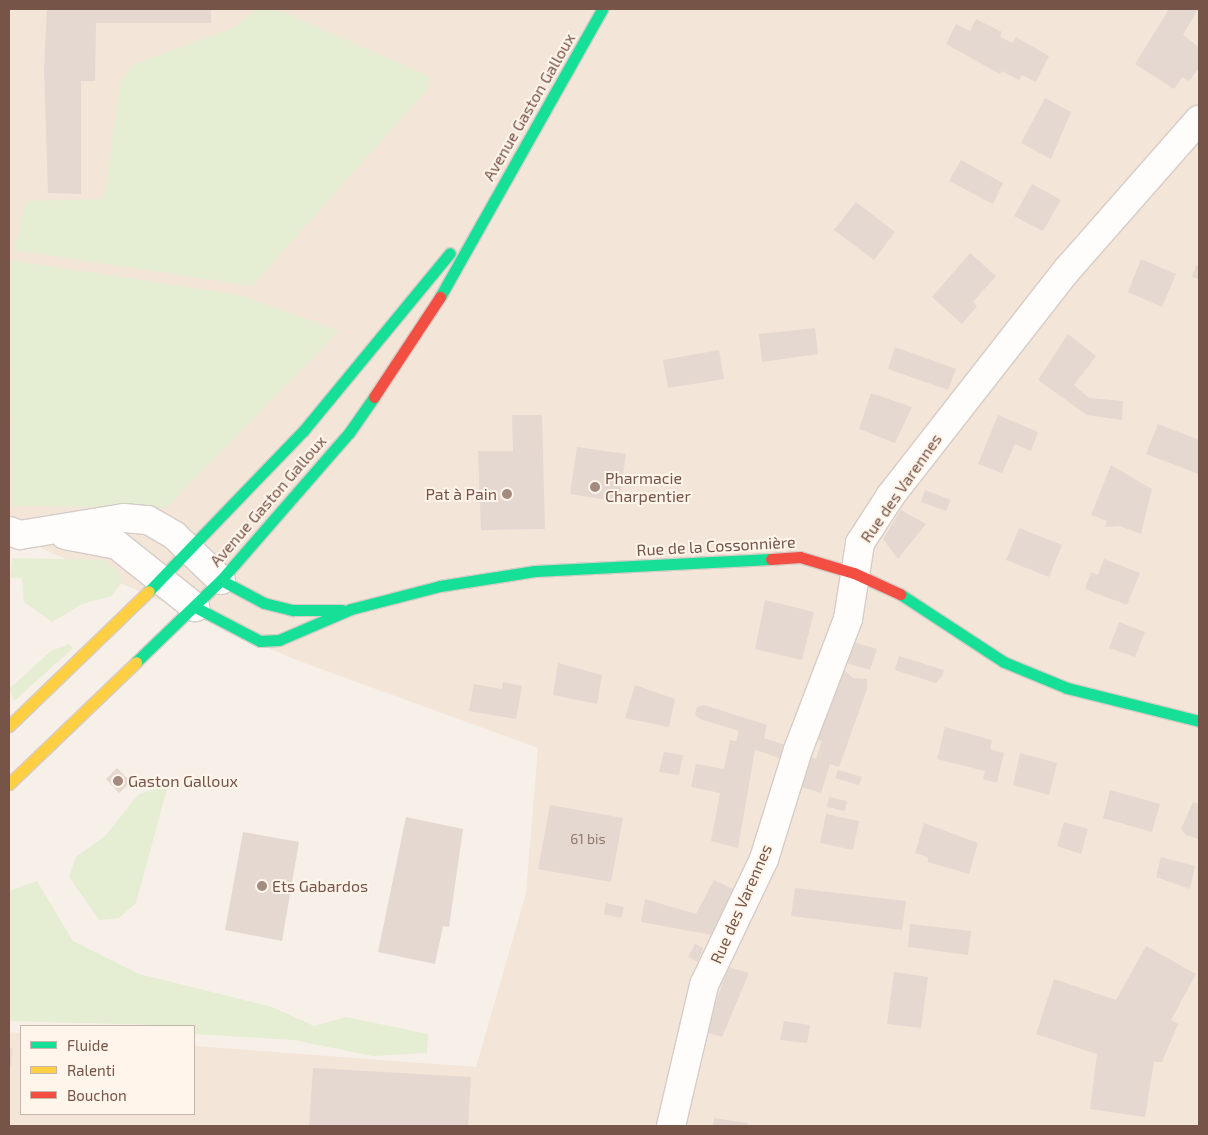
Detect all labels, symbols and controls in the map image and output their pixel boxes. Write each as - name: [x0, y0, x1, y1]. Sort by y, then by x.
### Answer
- street label: Avenue Gaston Galloux: [479, 30, 579, 184]
- street label: Rue des Varennes: [856, 430, 946, 546]
- street label: Avenue Gaston Galloux: [206, 432, 330, 570]
- place label: Pharmacie Charpentier: [605, 468, 691, 506]
- marker: Pharmacie Charpentier: [589, 481, 601, 493]
- place label: Pat à Pain: [425, 484, 497, 504]
- marker: Pat à Pain: [501, 488, 513, 500]
- street label: Rue de la Cossonnière: [636, 532, 796, 560]
- place label: Gaston Galloux: [128, 771, 238, 791]
- marker: Gaston Galloux: [112, 775, 124, 787]
- house number: 61 bis: [570, 831, 606, 847]
- street label: Rue des Varennes: [706, 841, 776, 967]
- place label: Ets Gabardos: [272, 876, 368, 896]
- marker: Ets Gabardos: [256, 880, 268, 892]
- legend: [20, 1025, 195, 1115]
- text: Fluide: [67, 1036, 108, 1054]
- text: Ralenti: [67, 1061, 115, 1079]
- text: Bouchon: [67, 1086, 127, 1104]

